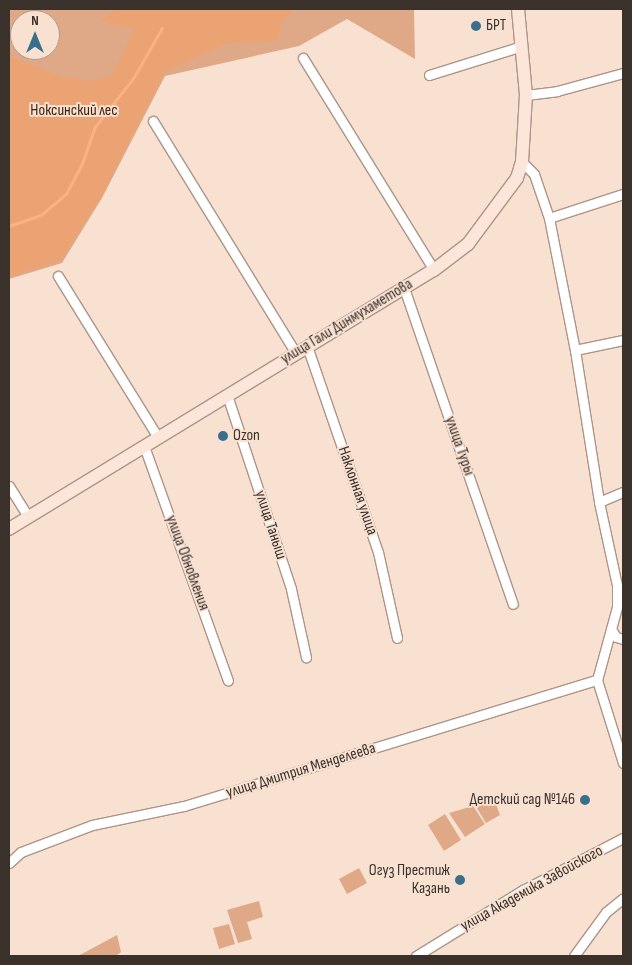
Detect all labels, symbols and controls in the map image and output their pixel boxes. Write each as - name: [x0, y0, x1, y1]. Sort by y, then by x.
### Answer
- north arrow: [10, 10, 60, 60]
- text: N: [31, 12, 39, 29]
- place label: БРТ: [486, 16, 506, 36]
- marker: БРТ: [470, 20, 482, 32]
- park label: Ноксинский лес: [30, 101, 118, 121]
- street label: улица Гали Динмухаметова: [278, 275, 416, 369]
- street label: улица Туры: [440, 414, 478, 478]
- place label: Ozon: [233, 426, 260, 446]
- marker: Ozon: [217, 430, 229, 442]
- street label: Наклонная улица: [333, 444, 381, 538]
- street label: улица Таныш: [250, 488, 290, 562]
- street label: улица Обновления: [161, 513, 213, 613]
- street label: улица Дмитрия Менделеева: [224, 739, 378, 803]
- place label: Детский сад №146: [469, 790, 575, 810]
- marker: Детский сад №146: [579, 794, 591, 806]
- street label: улица Академика Завойского: [457, 842, 607, 936]
- place label: Огуз Престиж Казань: [369, 861, 450, 899]
- marker: Огуз Престиж Казань: [454, 874, 466, 886]

